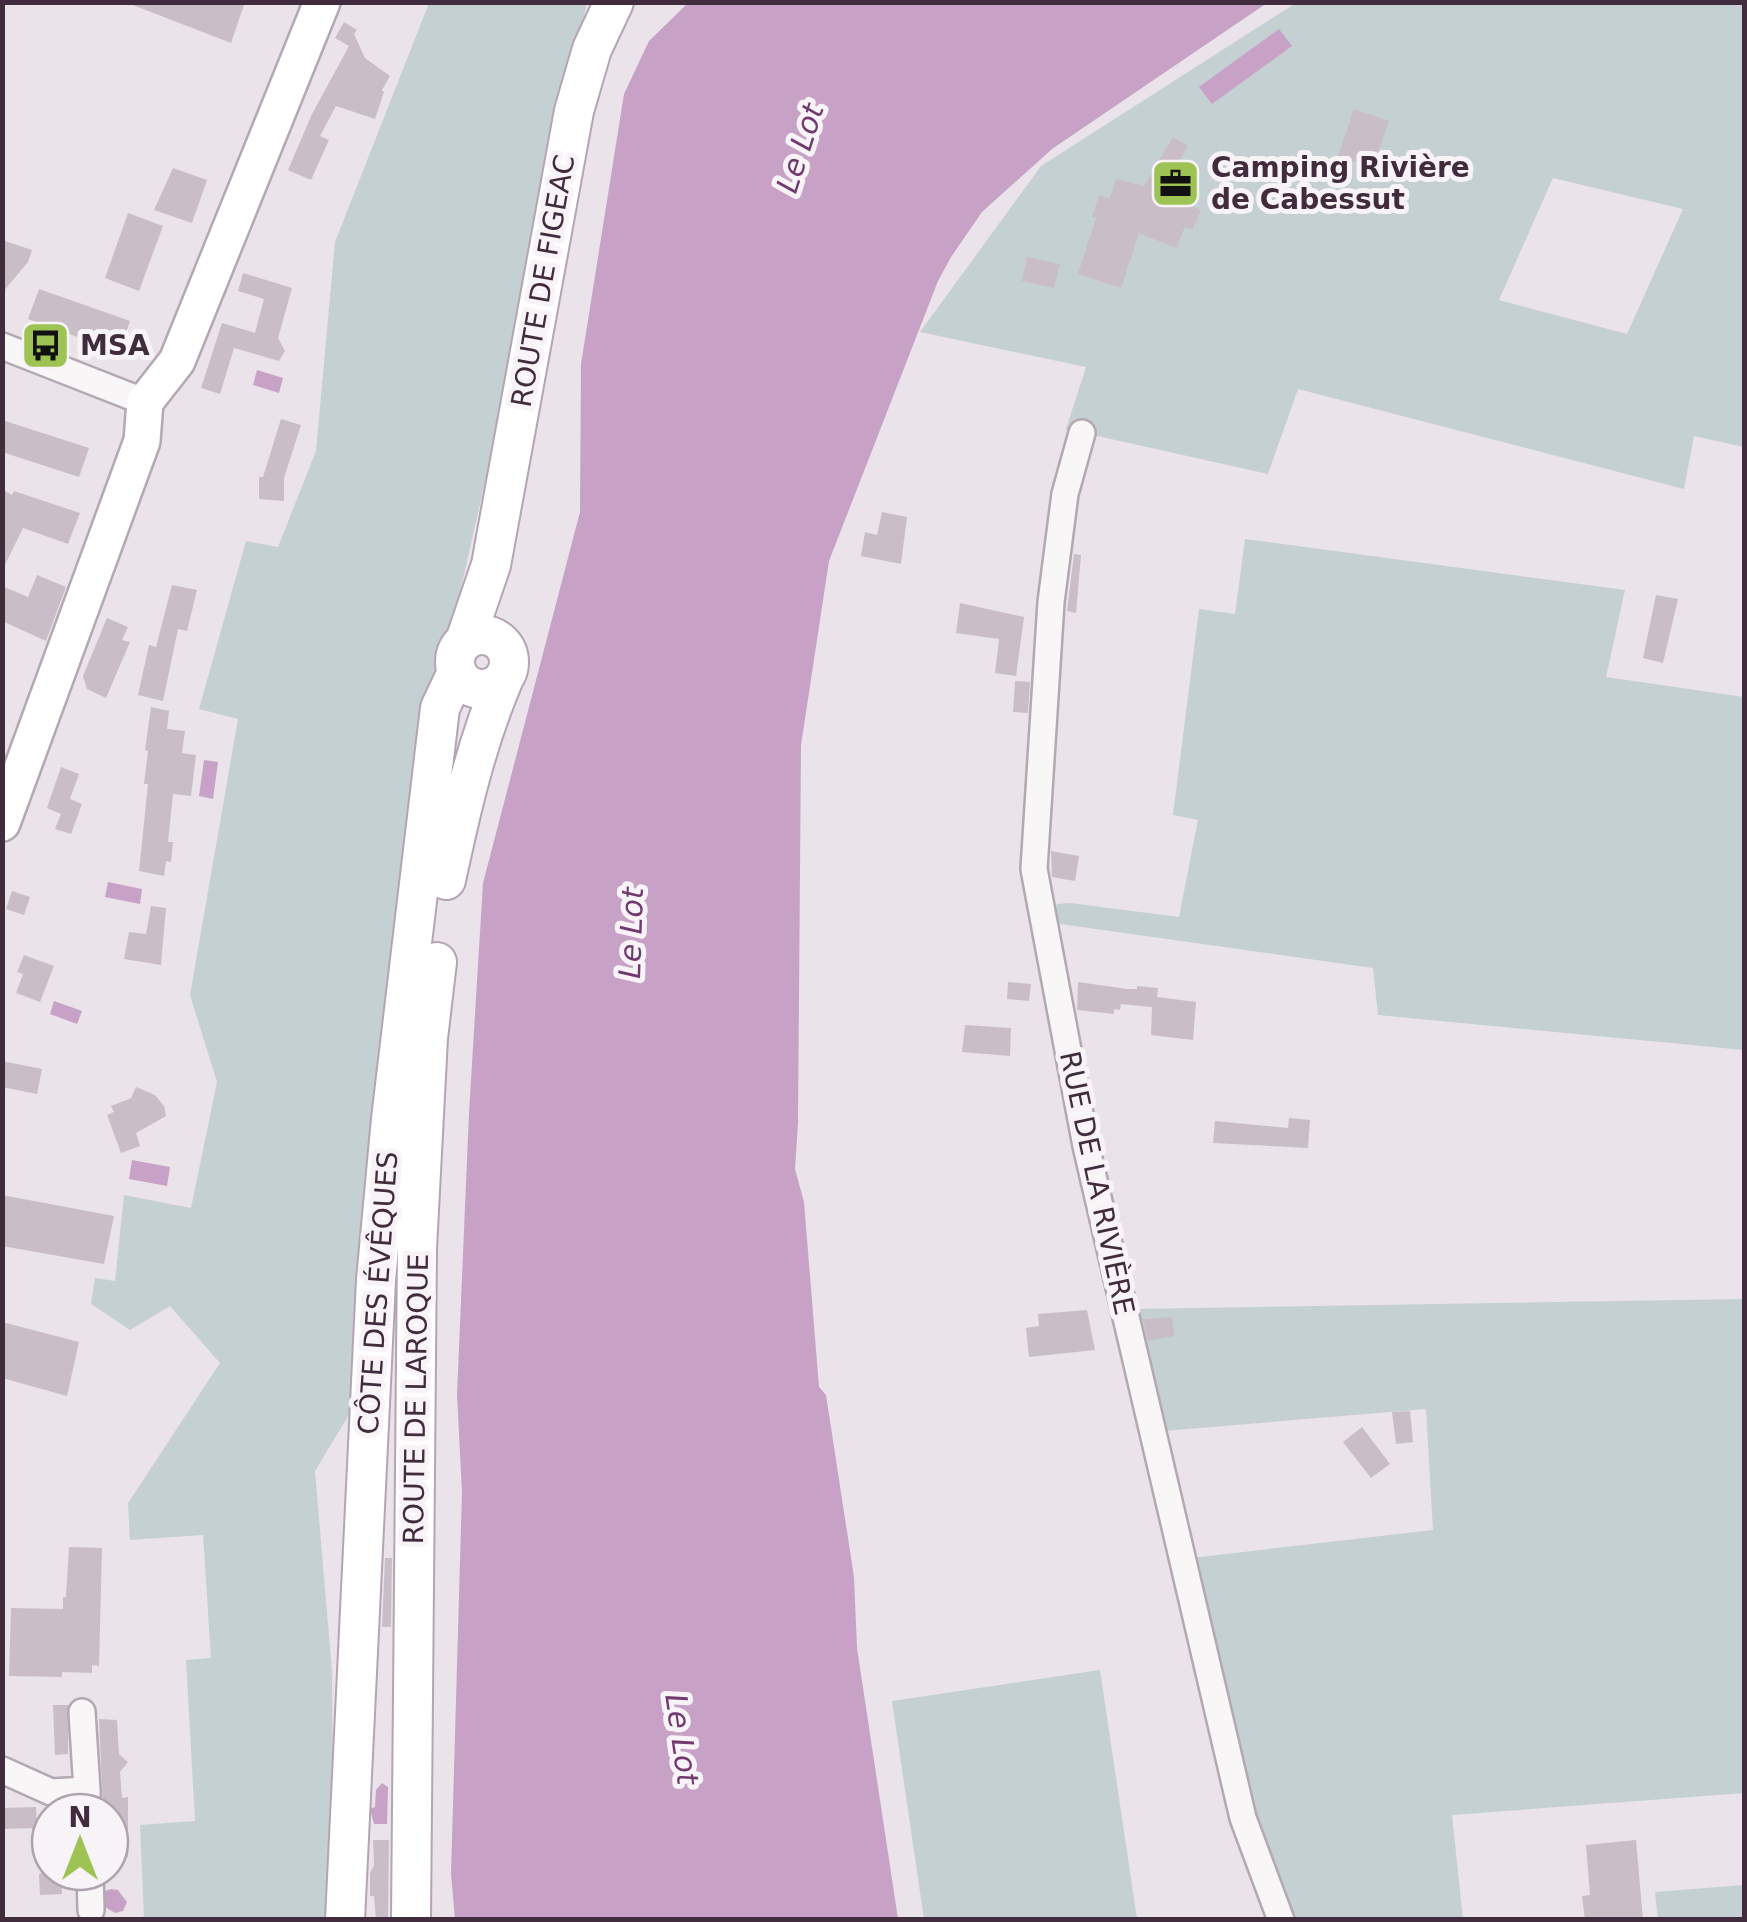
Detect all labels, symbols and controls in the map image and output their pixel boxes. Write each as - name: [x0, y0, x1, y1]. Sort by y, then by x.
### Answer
- water label: Le Lot: [769, 98, 831, 197]
- place label: Camping Rivière de Cabessut: [1211, 151, 1470, 216]
- street label: ROUTE DE FIGEAC: [505, 152, 581, 410]
- office icon: Camping Rivière de Cabessut: [1150, 157, 1202, 209]
- bus stop icon: MSA: [19, 319, 71, 371]
- place label: MSA: [80, 329, 150, 362]
- water label: Le Lot: [612, 885, 650, 979]
- street label: RUE DE LA RIVIÈRE: [1053, 1048, 1142, 1318]
- street label: CÔTE DES ÉVÊQUES: [351, 1150, 404, 1436]
- street label: ROUTE DE LAROQUE: [397, 1253, 435, 1545]
- water label: Le Lot: [658, 1691, 706, 1788]
- north arrow: [30, 1792, 130, 1892]
- text: N: [68, 1801, 92, 1834]

